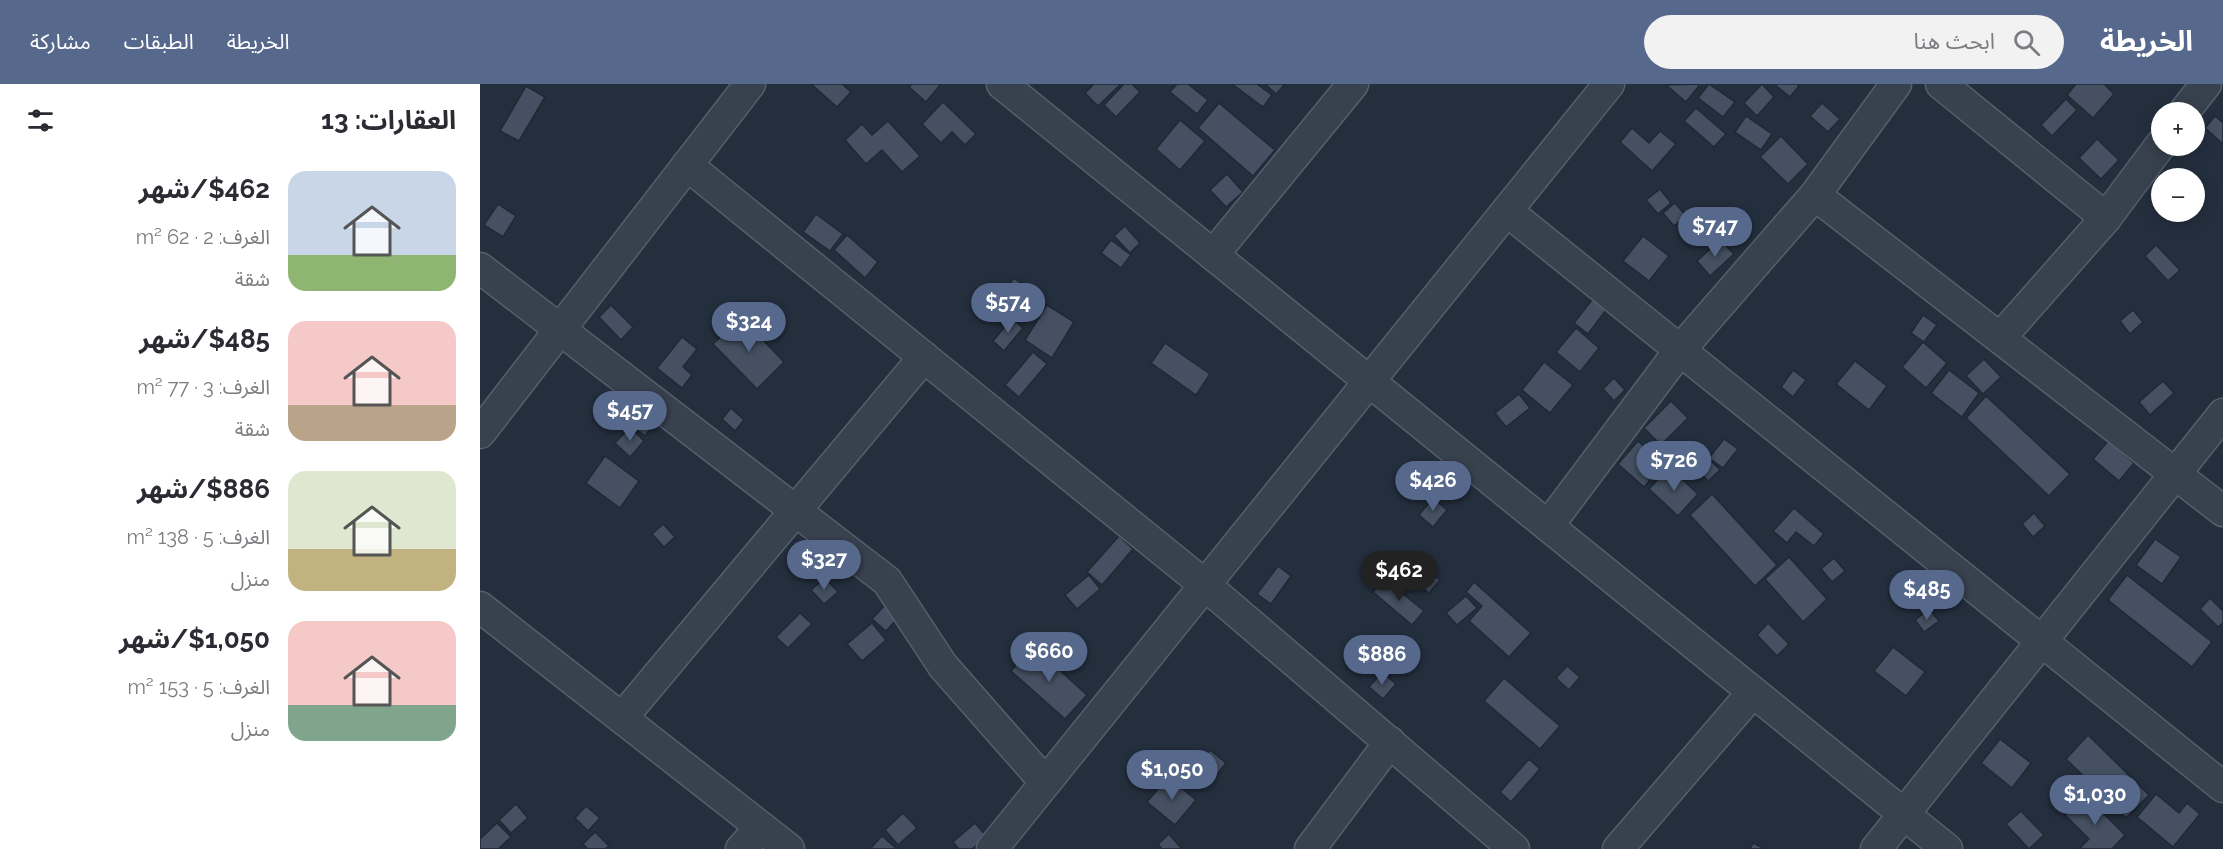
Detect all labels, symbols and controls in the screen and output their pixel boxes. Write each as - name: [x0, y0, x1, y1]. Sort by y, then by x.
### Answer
- search box: [1644, 15, 2064, 69]
- text: الخريطة: [2100, 25, 2193, 58]
- icon: search: [2010, 26, 2043, 59]
- text: ابحث هنا: [1914, 28, 1995, 54]
- text: مشاركة: [30, 29, 91, 54]
- text: الطبقات: [124, 29, 194, 54]
- text: الخريطة: [227, 29, 290, 54]
- map controls: [2151, 102, 2205, 222]
- button: +: [2151, 102, 2205, 156]
- icon: filters: [24, 104, 57, 137]
- text: العقارات: 13: [321, 105, 456, 135]
- button: −: [2151, 168, 2205, 222]
- text: $462/شهر: [139, 174, 270, 204]
- icon: home: [336, 195, 408, 267]
- pin: $747: [1679, 207, 1751, 258]
- text: $747: [1692, 214, 1738, 238]
- text: الغرف: 2 · 62 m²: [136, 225, 270, 249]
- text: شقة: [235, 267, 270, 291]
- pin: $574: [972, 283, 1044, 334]
- text: $574: [985, 290, 1031, 314]
- pin: $324: [713, 302, 785, 353]
- text: $324: [726, 309, 772, 333]
- text: $485/شهر: [139, 324, 270, 354]
- icon: home: [336, 345, 408, 417]
- text: الغرف: 3 · 77 m²: [136, 375, 270, 399]
- pin: $457: [594, 391, 666, 442]
- text: $457: [607, 398, 653, 422]
- text: شقة: [235, 417, 270, 441]
- pin: $726: [1638, 441, 1710, 492]
- text: $726: [1650, 448, 1698, 472]
- pin: $426: [1397, 461, 1469, 512]
- text: $426: [1409, 468, 1457, 492]
- text: $886/شهر: [137, 474, 270, 504]
- icon: home: [336, 495, 408, 567]
- text: الغرف: 5 · 138 m²: [127, 525, 270, 549]
- pin: $327: [788, 540, 860, 591]
- text: $327: [801, 547, 847, 571]
- pin: $462: [1363, 551, 1435, 602]
- text: $462: [1375, 558, 1423, 582]
- text: منزل: [231, 567, 270, 591]
- pin: $485: [1891, 570, 1963, 621]
- text: $485: [1903, 577, 1951, 601]
- text: $1,050/شهر: [119, 624, 270, 654]
- pin: $660: [1013, 632, 1085, 683]
- pin: $886: [1346, 635, 1418, 686]
- text: $660: [1024, 639, 1074, 663]
- text: $886: [1358, 642, 1406, 666]
- icon: home: [336, 645, 408, 717]
- text: الغرف: 5 · 153 m²: [127, 675, 270, 699]
- text: منزل: [231, 717, 270, 741]
- pin: $1,050: [1123, 750, 1221, 801]
- text: $1,050: [1141, 757, 1203, 781]
- pin: $1,030: [2046, 775, 2144, 826]
- text: $1,030: [2064, 782, 2126, 806]

